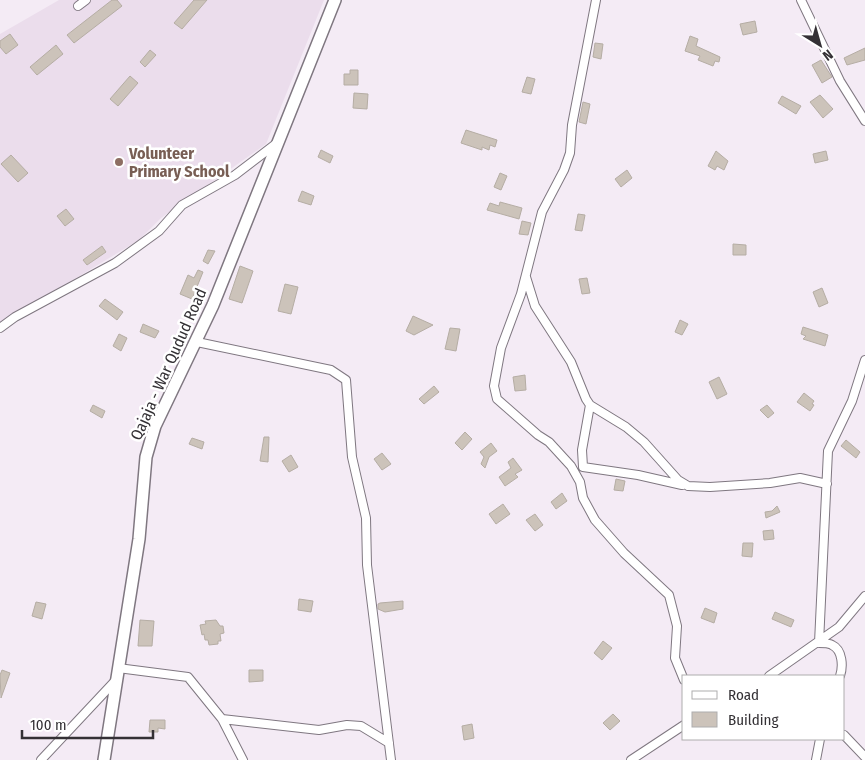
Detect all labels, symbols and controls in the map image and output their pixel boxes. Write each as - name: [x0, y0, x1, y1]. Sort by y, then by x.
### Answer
- north arrow: [795, 20, 845, 70]
- text: N: [819, 46, 836, 64]
- place label: Volunteer Primary School: [128, 144, 230, 181]
- marker: Volunteer Primary School: [113, 156, 125, 168]
- street label: Qajaja - War Qudud Road: [126, 285, 211, 443]
- legend: [682, 675, 845, 740]
- text: Road: [728, 686, 759, 704]
- scale bar: [22, 708, 154, 740]
- text: Building: [728, 711, 779, 729]
- text: 100 m: [30, 716, 67, 734]

